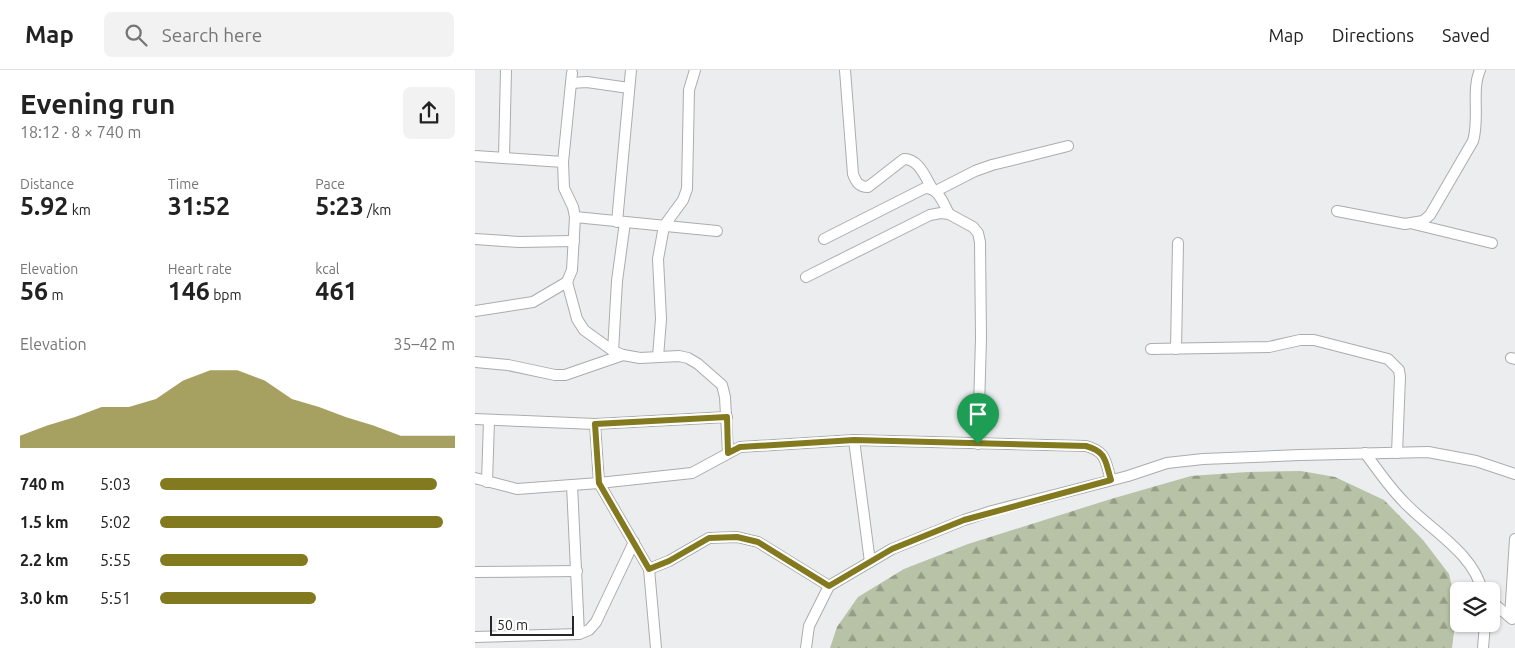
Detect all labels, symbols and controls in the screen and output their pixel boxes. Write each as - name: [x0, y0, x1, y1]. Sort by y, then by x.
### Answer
- search box: [104, 12, 454, 57]
- text: Map: [25, 21, 74, 48]
- icon: search: [122, 21, 150, 49]
- text: Search here: [162, 24, 262, 46]
- text: Map: [1268, 25, 1304, 45]
- text: Directions: [1332, 25, 1414, 45]
- text: Saved: [1442, 25, 1490, 45]
- button: share: [403, 87, 455, 139]
- text: Evening run: [20, 88, 175, 119]
- text: 18:12 · 8 × 740 m: [20, 123, 141, 141]
- text: Distance: [20, 176, 74, 192]
- text: Time: [168, 176, 199, 192]
- text: Pace: [315, 176, 345, 192]
- text: 5.92: [20, 192, 68, 220]
- text: 31:52: [168, 192, 230, 220]
- text: 5:23: [315, 192, 364, 220]
- text: km: [68, 202, 91, 218]
- text: /km: [364, 202, 391, 218]
- text: Elevation: [20, 261, 78, 277]
- text: Heart rate: [168, 261, 232, 277]
- text: kcal: [315, 261, 340, 277]
- text: 56: [20, 277, 48, 305]
- text: 146: [168, 277, 210, 305]
- text: 461: [315, 277, 358, 305]
- text: m: [48, 287, 64, 303]
- text: bpm: [210, 287, 242, 303]
- text: Elevation: [20, 335, 87, 353]
- text: 35–42 m: [393, 335, 455, 353]
- pin: [957, 393, 999, 444]
- icon: arrive: [964, 400, 992, 428]
- text: 740 m: [20, 475, 65, 493]
- text: 5:03: [100, 475, 131, 493]
- text: 1.5 km: [20, 513, 69, 531]
- text: 5:02: [100, 513, 131, 531]
- text: 2.2 km: [20, 551, 69, 569]
- text: 5:55: [100, 551, 131, 569]
- map controls: [1450, 582, 1500, 632]
- button: layers: [1450, 582, 1500, 632]
- text: 3.0 km: [20, 589, 69, 607]
- text: 5:51: [100, 589, 131, 607]
- scale bar: [490, 613, 574, 636]
- text: 50 m: [497, 617, 528, 633]

